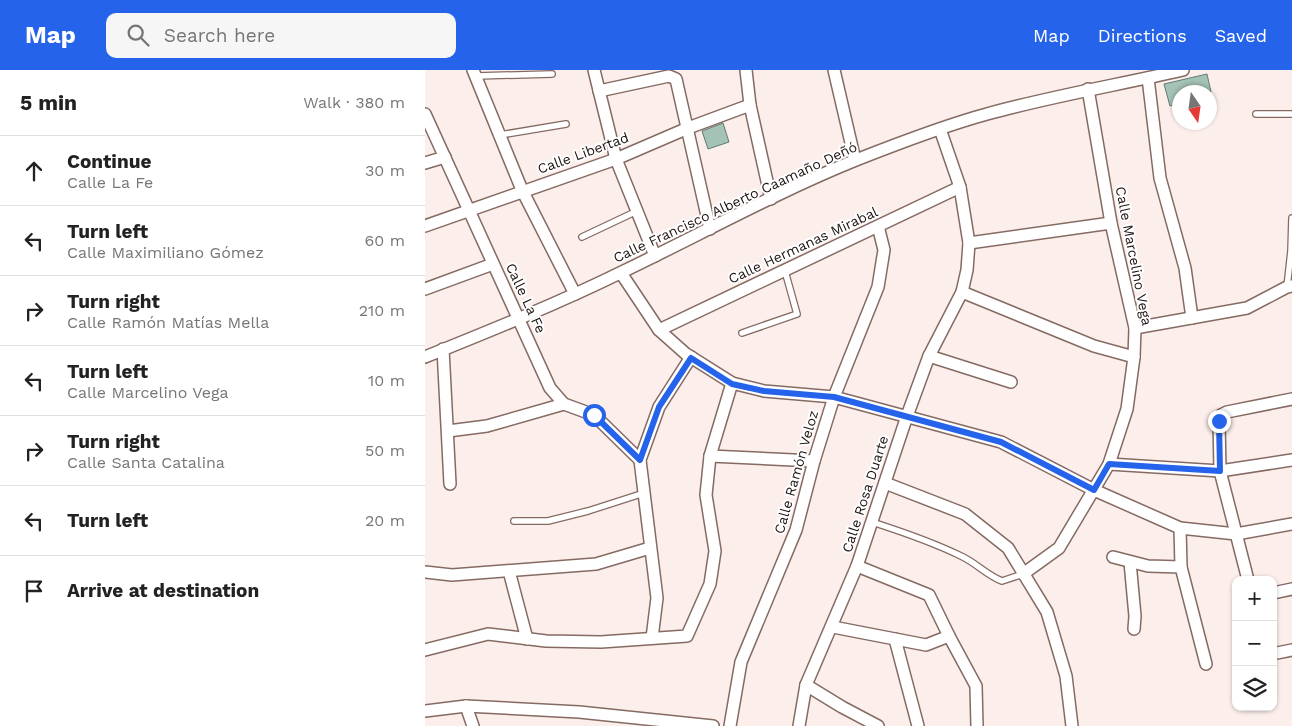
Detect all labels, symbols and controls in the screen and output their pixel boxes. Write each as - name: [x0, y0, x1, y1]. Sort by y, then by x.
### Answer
- search box: [106, 13, 456, 58]
- text: Map: [25, 21, 76, 49]
- icon: search: [124, 21, 152, 49]
- text: Search here: [164, 24, 275, 47]
- text: Map: [1033, 25, 1070, 46]
- text: Directions: [1098, 25, 1187, 46]
- text: Saved: [1215, 25, 1267, 46]
- north arrow: [1172, 85, 1217, 130]
- text: 5 min: [20, 90, 77, 115]
- text: Walk · 380 m: [303, 93, 405, 112]
- street label: Calle Libertad: [535, 129, 631, 177]
- street label: Calle Francisco Alberto Caamaño Deñó: [611, 138, 859, 266]
- text: Continue: [67, 150, 151, 173]
- icon: ahead: [20, 157, 48, 185]
- text: 30 m: [365, 161, 405, 180]
- text: Calle La Fe: [67, 173, 153, 192]
- street label: Calle Marcelino Vega: [1113, 185, 1155, 327]
- street label: Calle Hermanas Mirabal: [726, 203, 881, 287]
- text: Turn left: [67, 220, 148, 243]
- icon: left: [20, 227, 48, 255]
- text: 60 m: [365, 231, 405, 250]
- text: Calle Maximiliano Gómez: [67, 243, 264, 262]
- street label: Calle La Fe: [503, 260, 549, 336]
- text: Turn right: [67, 290, 160, 313]
- icon: right: [20, 297, 48, 325]
- text: 210 m: [359, 301, 405, 320]
- text: Calle Ramón Matías Mella: [67, 313, 269, 332]
- text: Turn left: [67, 360, 148, 383]
- icon: left: [20, 367, 48, 395]
- text: 10 m: [368, 371, 405, 390]
- text: Calle Marcelino Vega: [67, 383, 229, 402]
- route start: [583, 404, 606, 427]
- street label: Calle Ramón Veloz: [771, 409, 821, 535]
- route end: [1208, 410, 1231, 433]
- text: Turn right: [67, 430, 160, 453]
- street label: Calle Rosa Duarte: [839, 433, 891, 555]
- icon: right: [20, 437, 48, 465]
- text: 50 m: [365, 441, 405, 460]
- text: Calle Santa Catalina: [67, 453, 225, 472]
- icon: left: [20, 507, 48, 535]
- text: Turn left: [67, 509, 148, 532]
- text: 20 m: [365, 511, 405, 530]
- map controls: [1232, 576, 1277, 711]
- button: +: [1232, 576, 1277, 621]
- icon: arrive: [20, 577, 48, 605]
- text: Arrive at destination: [67, 579, 259, 602]
- button: −: [1232, 621, 1277, 666]
- button: layers: [1232, 666, 1277, 711]

